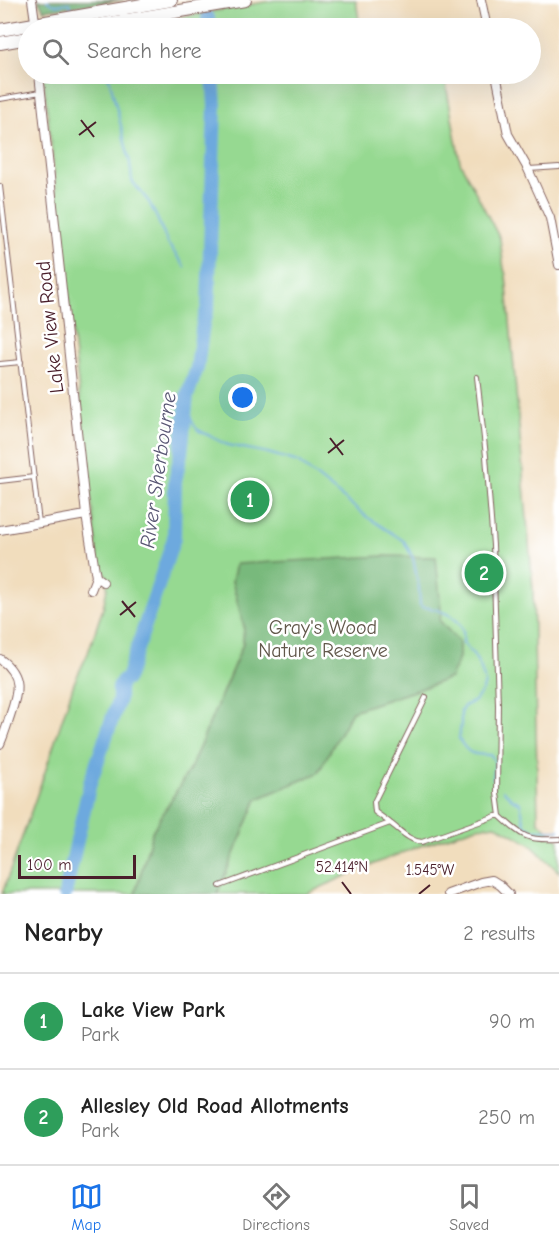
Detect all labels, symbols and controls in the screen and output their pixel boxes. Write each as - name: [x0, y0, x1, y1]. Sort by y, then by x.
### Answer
- search box: [18, 18, 541, 84]
- icon: search: [39, 35, 72, 68]
- text: Search here: [87, 38, 202, 64]
- street label: Lake View Road: [32, 260, 68, 394]
- your location: [228, 383, 257, 412]
- water label: River Sherbourne: [135, 390, 181, 550]
- pin: 1: [230, 478, 270, 522]
- pin: 2: [464, 550, 504, 596]
- park label: Gray's Wood Nature Reserve: [258, 616, 388, 662]
- scale bar: [18, 852, 136, 880]
- text: 100 m: [27, 856, 71, 874]
- text: 52.414°N: [316, 858, 368, 876]
- text: 1.545°W: [406, 861, 454, 879]
- text: Nearby: [24, 918, 103, 948]
- text: 2 results: [463, 922, 535, 945]
- text: Lake View Park: [81, 997, 225, 1023]
- text: 1: [40, 1010, 47, 1033]
- text: 90 m: [489, 1010, 535, 1033]
- text: Park: [81, 1023, 119, 1046]
- text: Allesley Old Road Allotments: [81, 1093, 349, 1119]
- text: 2: [39, 1106, 48, 1129]
- text: 250 m: [478, 1106, 535, 1129]
- text: Park: [81, 1119, 119, 1142]
- tab: Map: [70, 1180, 103, 1234]
- tab: Directions: [242, 1180, 310, 1234]
- tab: Saved: [449, 1180, 489, 1234]

